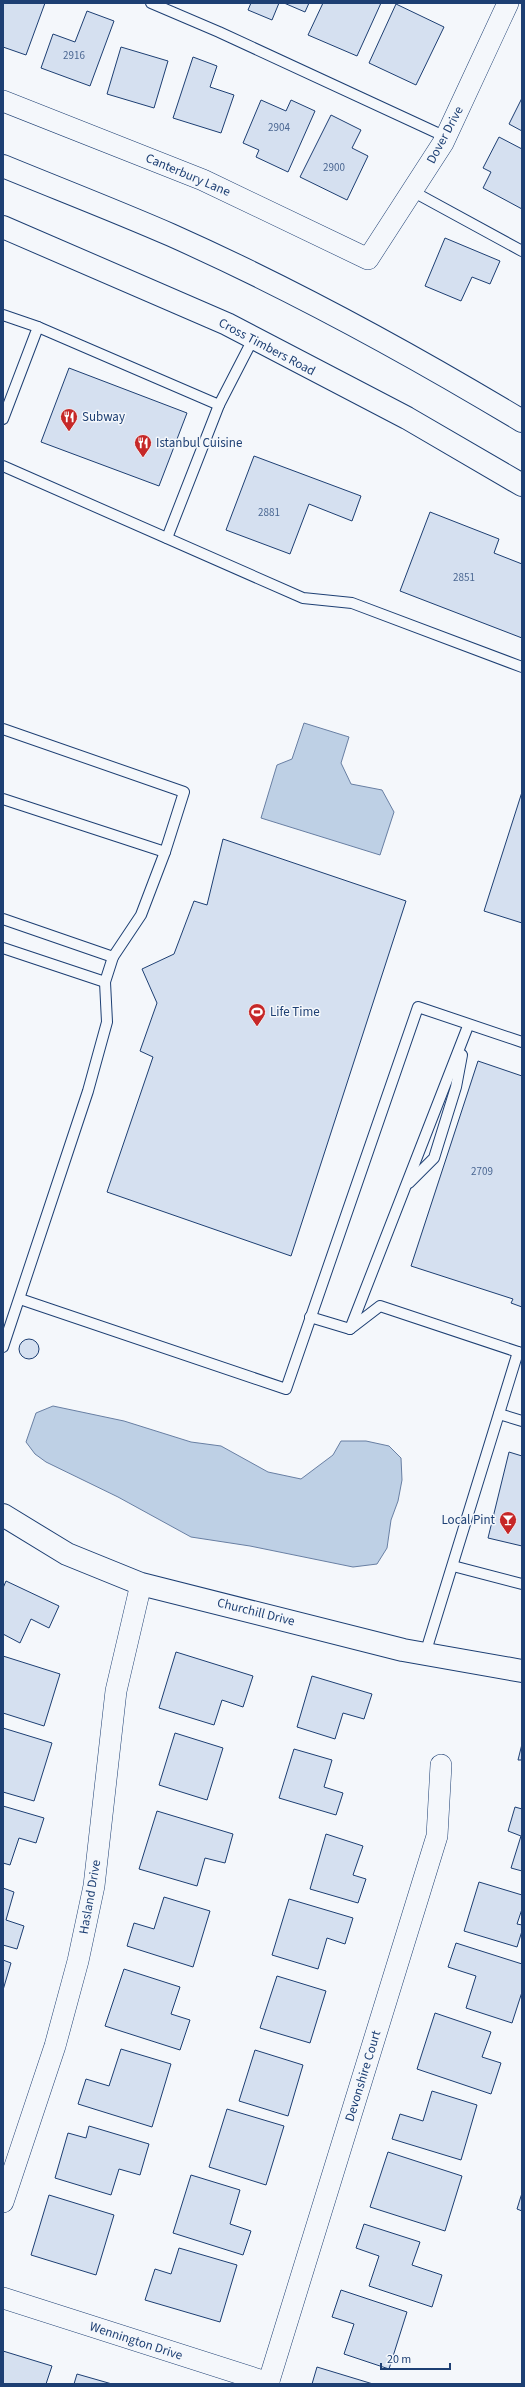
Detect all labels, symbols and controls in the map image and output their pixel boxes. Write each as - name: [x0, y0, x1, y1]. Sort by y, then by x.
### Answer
- house number: 2916: [63, 48, 85, 63]
- street label: Dover Drive: [422, 103, 468, 167]
- house number: 2904: [268, 120, 290, 135]
- street label: Canterbury Lane: [143, 149, 233, 201]
- house number: 2900: [323, 160, 345, 175]
- street label: Cross Timbers Road: [215, 314, 319, 380]
- restaurant icon: Subway: [59, 407, 79, 432]
- place label: Subway: [82, 408, 125, 426]
- restaurant icon: Istanbul Cuisine: [133, 433, 153, 458]
- place label: Istanbul Cuisine: [156, 434, 242, 452]
- house number: 2881: [258, 505, 280, 520]
- house number: 2851: [453, 570, 475, 585]
- sports icon: Life Time: [247, 1002, 267, 1027]
- place label: Life Time: [270, 1003, 320, 1021]
- house number: 2709: [471, 1164, 493, 1179]
- bar icon: Local Pint: [498, 1510, 518, 1535]
- place label: Local Pint: [441, 1511, 496, 1529]
- street label: Churchill Drive: [215, 1594, 297, 1630]
- street label: Hasland Drive: [75, 1858, 105, 1936]
- street label: Devonshire Court: [341, 2028, 386, 2124]
- street label: Wennington Drive: [87, 2317, 185, 2365]
- scale bar: [381, 2345, 450, 2371]
- text: 20 m: [387, 2351, 411, 2368]

